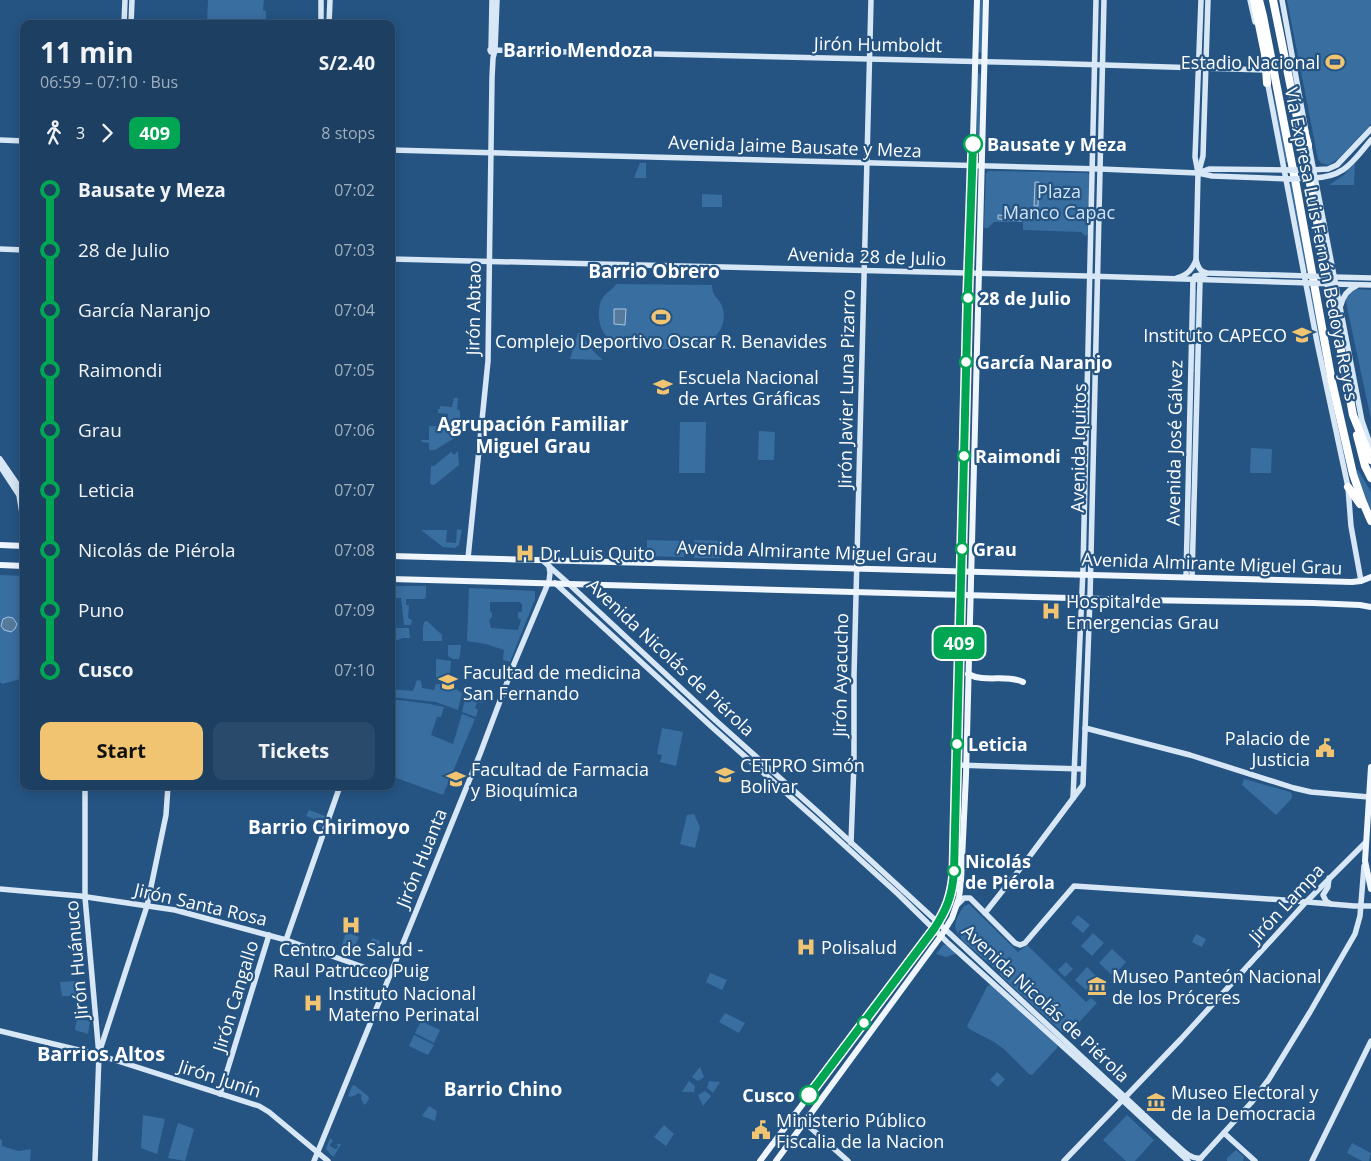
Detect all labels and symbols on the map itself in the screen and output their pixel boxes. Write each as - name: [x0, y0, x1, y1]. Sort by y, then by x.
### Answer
- street label: Jirón Humboldt: [812, 31, 942, 57]
- district label: Barrio Mendoza: [503, 37, 653, 63]
- place label: Estadio Nacional: [1181, 50, 1320, 74]
- sports icon: Estadio Nacional: [1324, 51, 1346, 73]
- street label: Vía Expresa Luis Fernán Bedoya Reyes: [1280, 85, 1364, 403]
- street label: Avenida Jaime Bausate y Meza: [668, 130, 922, 162]
- place label: Bausate y Meza: [987, 132, 1127, 156]
- marker: Bausate y Meza: [963, 134, 983, 154]
- park label: Plaza Manco Capac: [1003, 179, 1116, 224]
- street label: Avenida 28 de Julio: [787, 241, 947, 271]
- district label: Barrio Obrero: [588, 258, 720, 284]
- street label: Jirón Abtao: [460, 262, 486, 358]
- place label: 28 de Julio: [979, 286, 1071, 310]
- street label: Jirón Javier Luna Pizarro: [832, 289, 860, 491]
- marker: 28 de Julio: [961, 291, 975, 305]
- sports icon: Complejo Deportivo Oscar R. Benavides: [650, 306, 672, 328]
- place label: Instituto CAPECO: [1143, 323, 1287, 347]
- school or university icon: Instituto CAPECO: [1291, 324, 1313, 346]
- place label: Complejo Deportivo Oscar R. Benavides: [495, 329, 827, 353]
- place label: García Naranjo: [977, 350, 1112, 374]
- marker: García Naranjo: [959, 355, 973, 369]
- street label: Avenida José Gálvez: [1161, 360, 1187, 526]
- place label: Escuela Nacional de Artes Gráficas: [678, 365, 821, 410]
- school or university icon: Escuela Nacional de Artes Gráficas: [652, 376, 674, 398]
- street label: Avenida Iquitos: [1065, 383, 1091, 513]
- district label: Agrupación Familiar Miguel Grau: [437, 411, 629, 459]
- place label: Raimondi: [975, 444, 1061, 468]
- marker: Raimondi: [957, 449, 971, 463]
- street label: Avenida Almirante Miguel Grau: [676, 534, 938, 568]
- place label: Grau: [973, 537, 1017, 561]
- place label: Dr. Luis Quito: [540, 541, 655, 565]
- hospital icon: Dr. Luis Quito: [514, 542, 536, 564]
- marker: Grau: [955, 542, 969, 556]
- street label: Avenida Almirante Miguel Grau: [1081, 546, 1343, 580]
- street label: Avenida Nicolás de Piérola: [582, 573, 760, 741]
- place label: Hospital de Emergencias Grau: [1066, 589, 1219, 634]
- hospital icon: Hospital de Emergencias Grau: [1040, 600, 1062, 622]
- street label: Jirón Ayacucho: [827, 613, 853, 739]
- line badge: 409: [930, 627, 988, 659]
- place label: Facultad de medicina San Fernando: [463, 660, 641, 705]
- school or university icon: Facultad de medicina San Fernando: [437, 671, 459, 693]
- place label: Palacio de Justicia: [1225, 726, 1310, 771]
- place label: Leticia: [968, 732, 1028, 756]
- marker: Leticia: [950, 737, 964, 751]
- public building icon: Palacio de Justicia: [1314, 737, 1336, 759]
- place label: CETPRO Simón Bolivar: [740, 753, 865, 798]
- place label: Facultad de Farmacia y Bioquímica: [471, 757, 649, 802]
- school or university icon: CETPRO Simón Bolivar: [714, 764, 736, 786]
- school or university icon: Facultad de Farmacia y Bioquímica: [445, 768, 467, 790]
- street label: Jirón Huanta: [389, 805, 452, 913]
- district label: Barrio Chirimoyo: [248, 814, 410, 840]
- place label: Nicolás de Piérola: [965, 849, 1055, 894]
- street label: Jirón Lampa: [1242, 858, 1329, 949]
- marker: Nicolás de Piérola: [947, 864, 961, 878]
- street label: Jirón Santa Rosa: [130, 877, 270, 931]
- street label: Jirón Huánuco: [59, 900, 93, 1022]
- hospital icon: Centro de Salud - Raul Patrucco Puig: [340, 914, 362, 936]
- street label: Avenida Nicolás de Piérola: [957, 919, 1135, 1087]
- place label: Polisalud: [821, 935, 897, 959]
- hospital icon: Polisalud: [795, 936, 817, 958]
- street label: Jirón Cangallo: [206, 937, 263, 1057]
- place label: Centro de Salud - Raul Patrucco Puig: [273, 937, 429, 982]
- place label: Museo Panteón Nacional de los Próceres: [1112, 964, 1322, 1009]
- museum icon: Museo Panteón Nacional de los Próceres: [1086, 975, 1108, 997]
- place label: Instituto Nacional Materno Perinatal: [328, 981, 479, 1026]
- hospital icon: Instituto Nacional Materno Perinatal: [302, 992, 324, 1014]
- unlabelled marker: [857, 1016, 871, 1030]
- district label: Barrios Altos: [37, 1040, 165, 1067]
- street label: Jirón Junín: [174, 1053, 264, 1103]
- district label: Barrio Chino: [444, 1076, 562, 1102]
- place label: Museo Electoral y de la Democracia: [1171, 1080, 1320, 1125]
- place label: Cusco: [742, 1083, 795, 1107]
- marker: Cusco: [799, 1085, 819, 1105]
- museum icon: Museo Electoral y de la Democracia: [1145, 1091, 1167, 1113]
- place label: Ministerio Público Fiscalia de la Nacion: [776, 1108, 944, 1153]
- public building icon: Ministerio Público Fiscalia de la Nacion: [750, 1119, 772, 1141]

